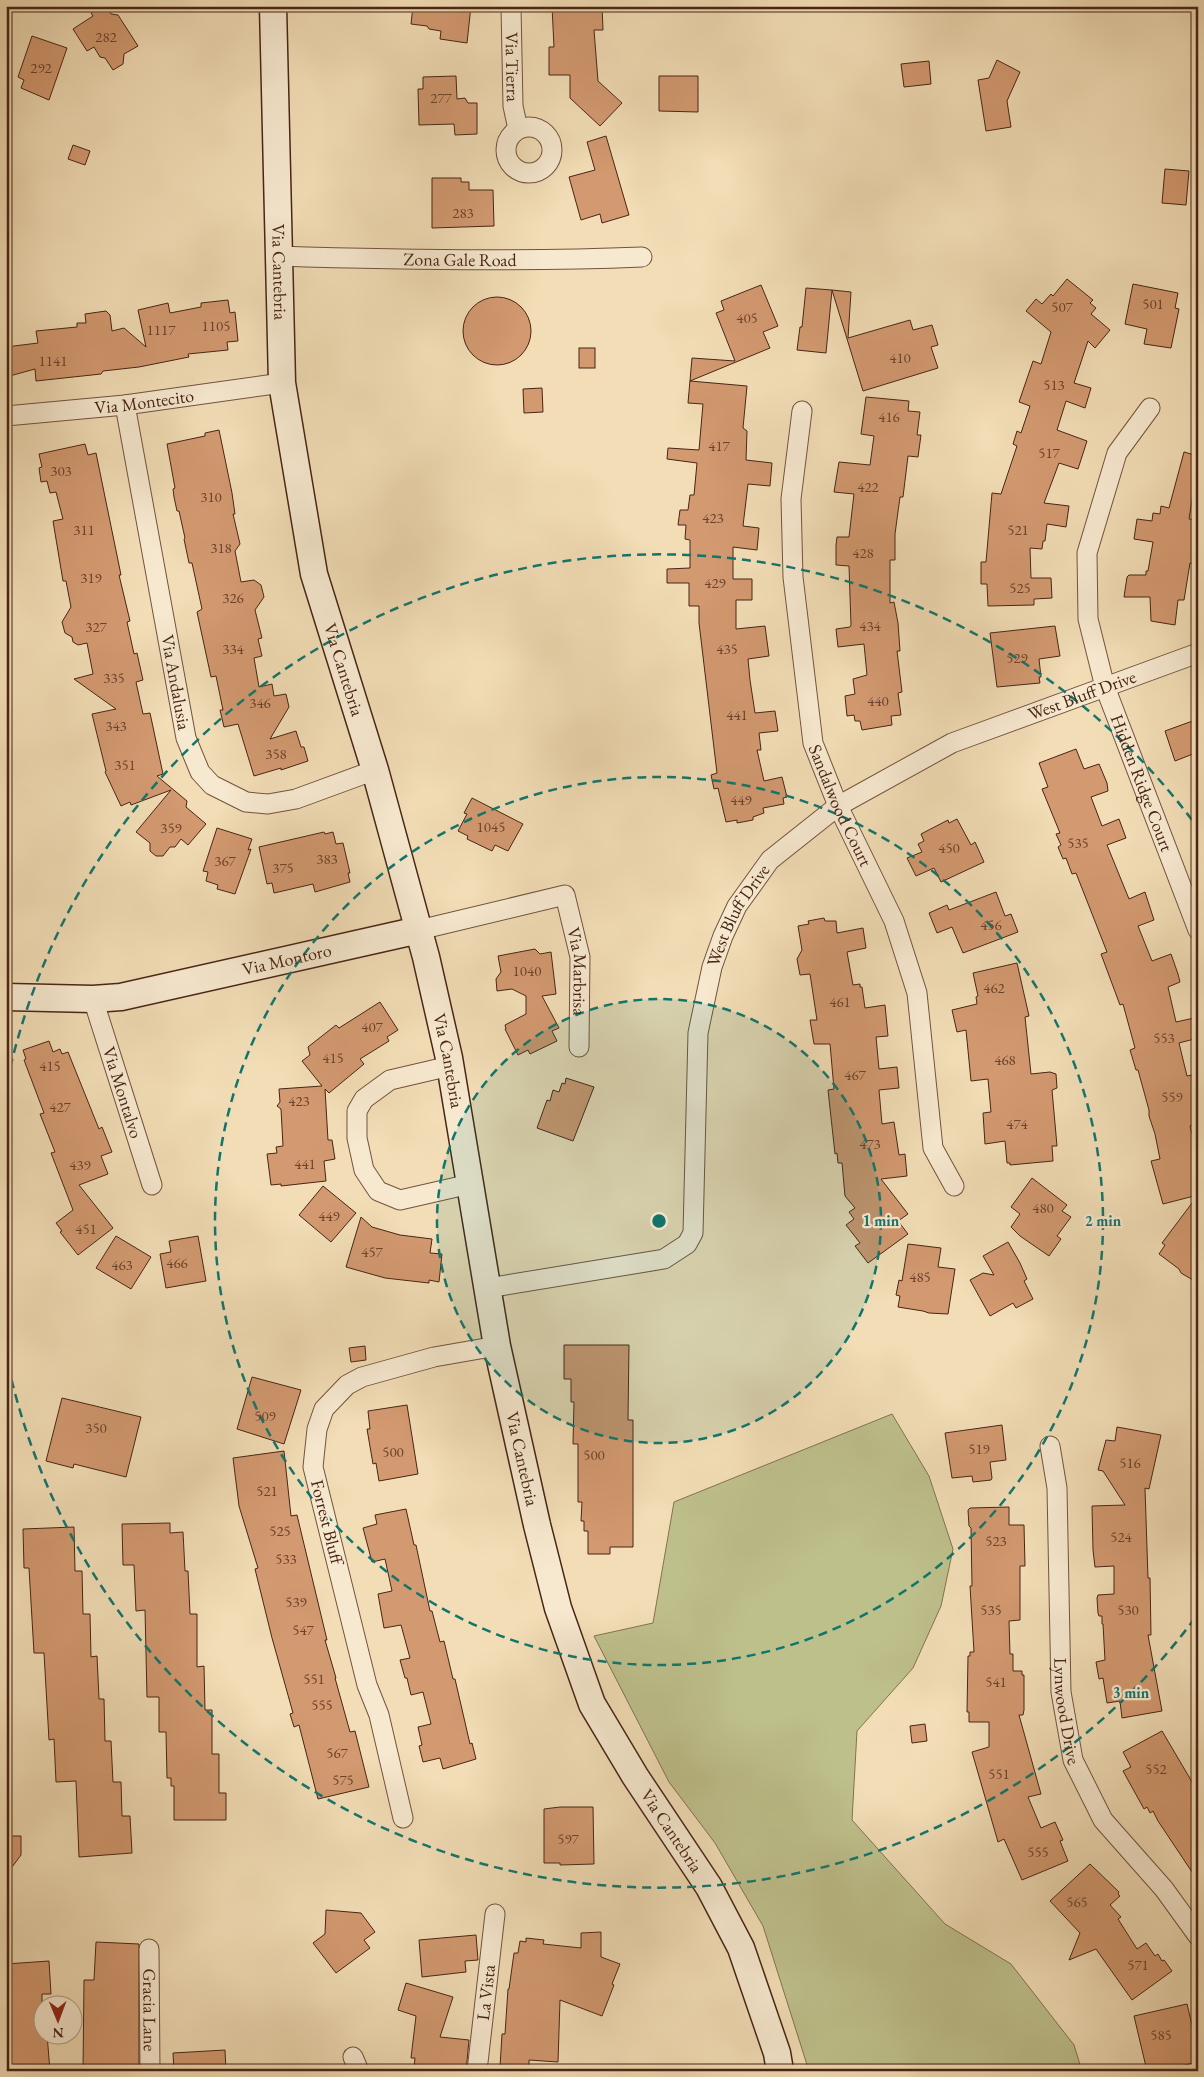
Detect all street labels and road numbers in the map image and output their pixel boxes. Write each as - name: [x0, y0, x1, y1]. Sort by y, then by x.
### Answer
- street label: Via Tierra: [501, 32, 525, 103]
- street label: Via Cantebria: [267, 224, 293, 321]
- street label: Zona Gale Road: [403, 247, 517, 271]
- street label: Via Montecito: [93, 383, 195, 419]
- street label: Via Cantebria: [319, 620, 370, 720]
- street label: Via Andalusia: [156, 633, 196, 733]
- street label: West Bluff Drive: [1024, 665, 1139, 725]
- street label: Hidden Ridge Court: [1105, 711, 1179, 855]
- street label: Sandalwood Court: [804, 741, 878, 870]
- street label: West Bluff Drive: [701, 859, 774, 969]
- street label: Via Marbrisa: [562, 925, 592, 1016]
- street label: Via Montoro: [240, 938, 334, 980]
- street label: Via Cantebria: [428, 1011, 469, 1110]
- street label: Via Montalvo: [98, 1044, 148, 1141]
- street label: Via Cantebria: [501, 1409, 545, 1509]
- street label: Forrest Bluff: [306, 1477, 350, 1569]
- street label: Lynwood Drive: [1049, 1657, 1086, 1769]
- street label: Via Cantebria: [636, 1784, 709, 1878]
- street label: La Vista: [471, 1962, 500, 2022]
- street label: Gracia Lane: [138, 1968, 162, 2052]

